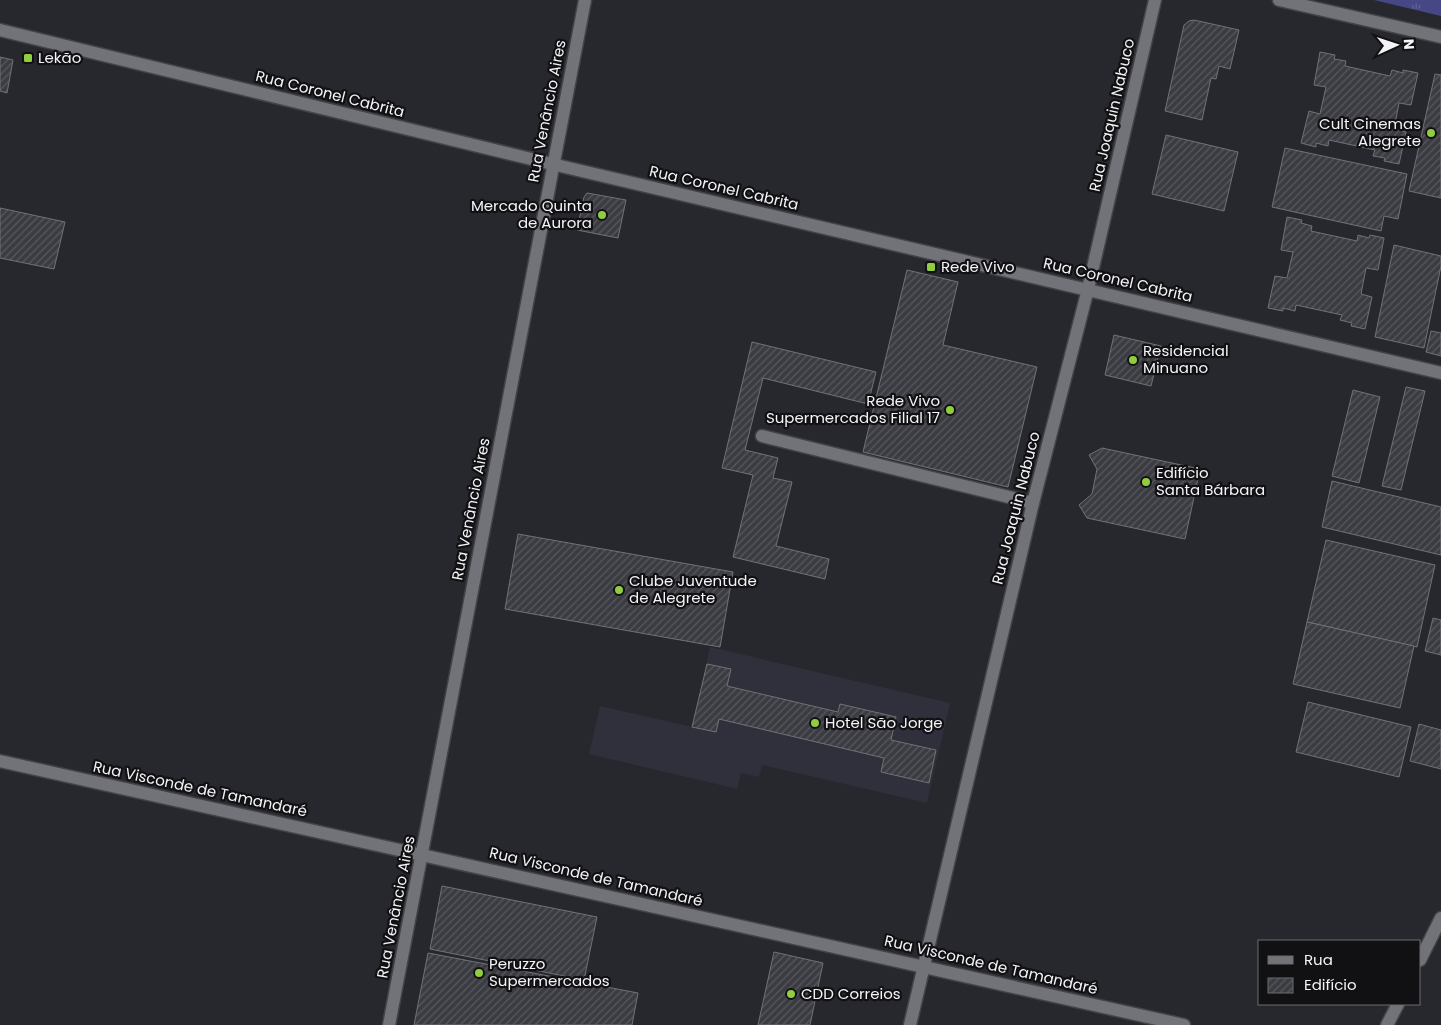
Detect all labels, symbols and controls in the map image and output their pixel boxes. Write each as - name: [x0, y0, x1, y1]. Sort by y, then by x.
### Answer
- north arrow: [1371, 20, 1421, 70]
- street label: Rua Joaquin Nabuco: [1084, 36, 1139, 194]
- street label: Rua Venâncio Aires: [522, 38, 571, 184]
- text: N: [1399, 39, 1419, 50]
- place label: Lekão: [38, 47, 81, 68]
- marker: Lekão: [22, 52, 34, 64]
- street label: Rua Coronel Cabrita: [254, 65, 407, 122]
- place label: Cult Cinemas Alegrete: [1319, 113, 1421, 151]
- marker: Cult Cinemas Alegrete: [1425, 127, 1437, 139]
- street label: Rua Coronel Cabrita: [647, 160, 801, 215]
- place label: Mercado Quinta de Aurora: [471, 195, 592, 233]
- marker: Mercado Quinta de Aurora: [596, 209, 608, 221]
- street label: Rua Coronel Cabrita: [1041, 252, 1195, 307]
- place label: Rede Vivo: [941, 256, 1015, 277]
- marker: Rede Vivo: [925, 261, 937, 273]
- place label: Residencial Minuano: [1143, 340, 1229, 378]
- marker: Residencial Minuano: [1127, 354, 1139, 366]
- place label: Rede Vivo Supermercados Filial 17: [766, 390, 940, 428]
- marker: Rede Vivo Supermercados Filial 17: [944, 404, 956, 416]
- street label: Rua Joaquin Nabuco: [986, 429, 1045, 586]
- street label: Rua Venâncio Aires: [446, 436, 495, 582]
- place label: Edifício Santa Bárbara: [1156, 462, 1265, 500]
- marker: Edifício Santa Bárbara: [1140, 476, 1152, 488]
- place label: Clube Juventude de Alegrete: [629, 570, 757, 608]
- marker: Clube Juventude de Alegrete: [613, 584, 625, 596]
- place label: Hotel São Jorge: [825, 712, 943, 733]
- marker: Hotel São Jorge: [809, 717, 821, 729]
- street label: Rua Visconde de Tamandaré: [91, 756, 309, 821]
- street label: Rua Venâncio Aires: [371, 834, 420, 980]
- street label: Rua Visconde de Tamandaré: [487, 842, 705, 911]
- street label: Rua Visconde de Tamandaré: [882, 930, 1100, 999]
- legend: [1258, 940, 1421, 1005]
- text: Rua: [1304, 949, 1333, 970]
- place label: Peruzzo Supermercados: [489, 953, 610, 991]
- marker: Peruzzo Supermercados: [473, 967, 485, 979]
- text: Edifício: [1304, 974, 1357, 995]
- place label: CDD Correios: [801, 983, 901, 1004]
- marker: CDD Correios: [785, 988, 797, 1000]

